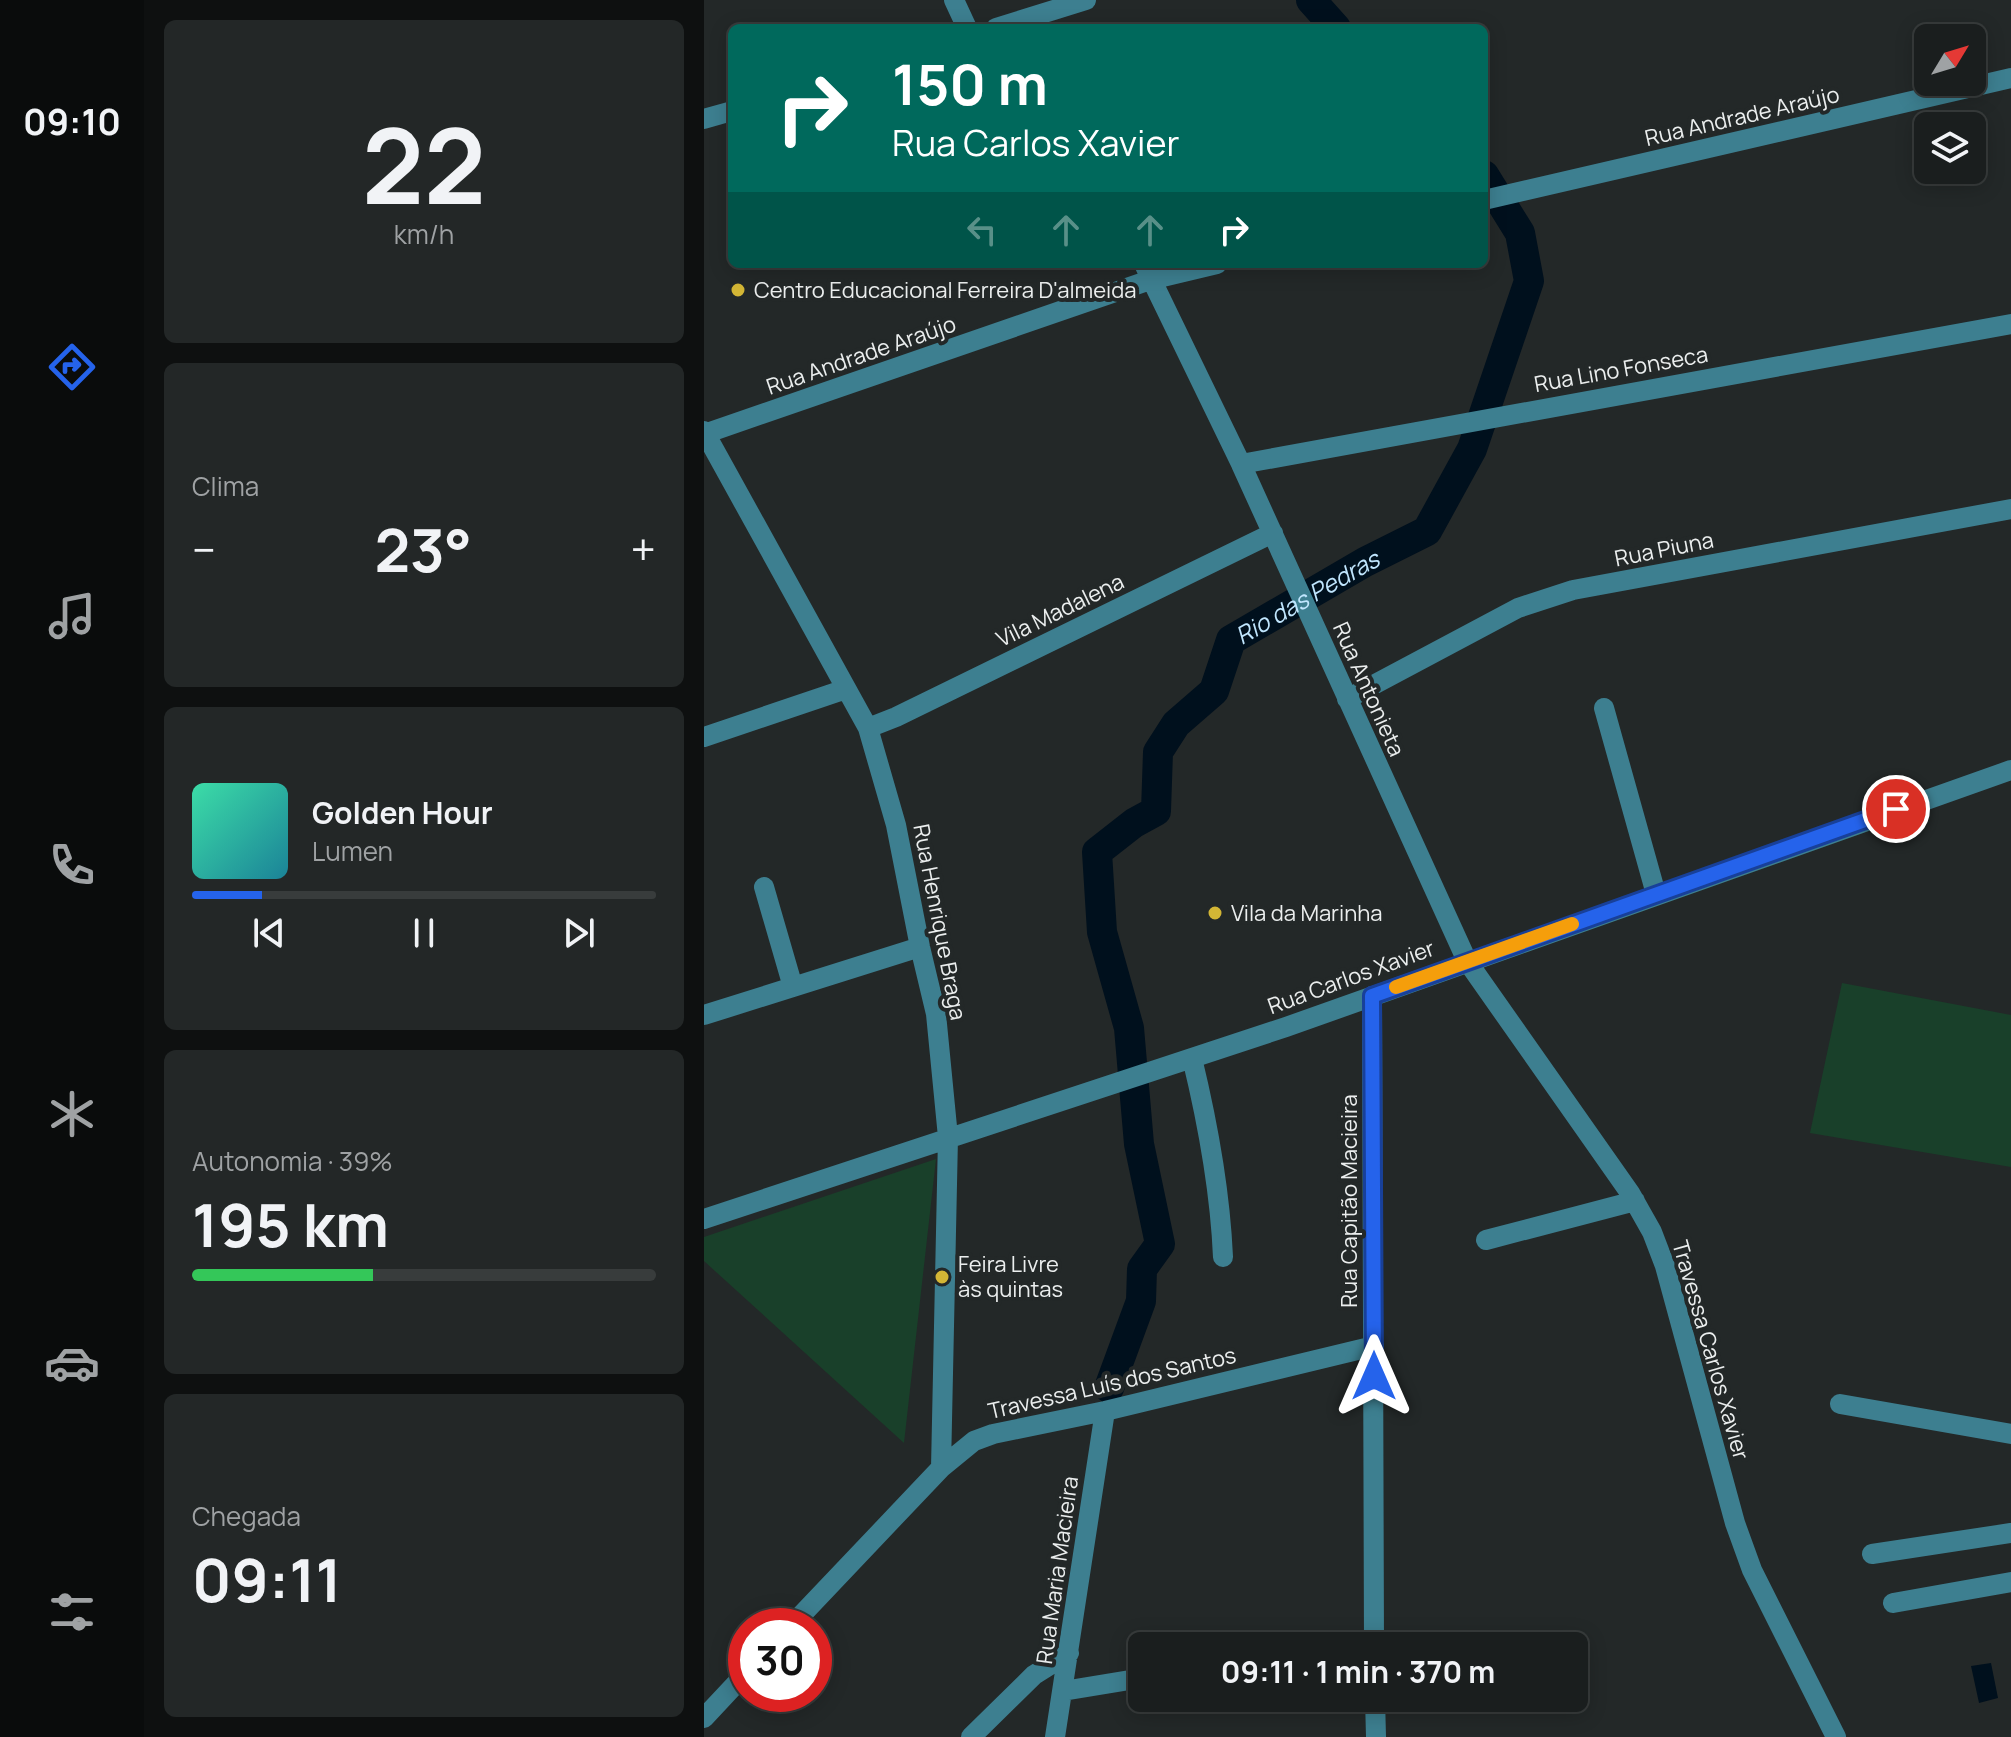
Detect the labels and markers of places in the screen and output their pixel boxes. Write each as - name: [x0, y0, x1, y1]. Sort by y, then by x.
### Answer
- place label: Centro Educacional Ferreira D'almeida: [754, 275, 1136, 305]
- marker: Centro Educacional Ferreira D'almeida: [729, 281, 747, 299]
- pin: [1862, 775, 1930, 843]
- place label: Vila da Marinha: [1231, 898, 1383, 928]
- marker: Vila da Marinha: [1206, 904, 1224, 922]
- place label: Feira Livre às quintas: [958, 1249, 1063, 1304]
- marker: Feira Livre às quintas: [933, 1268, 951, 1286]

